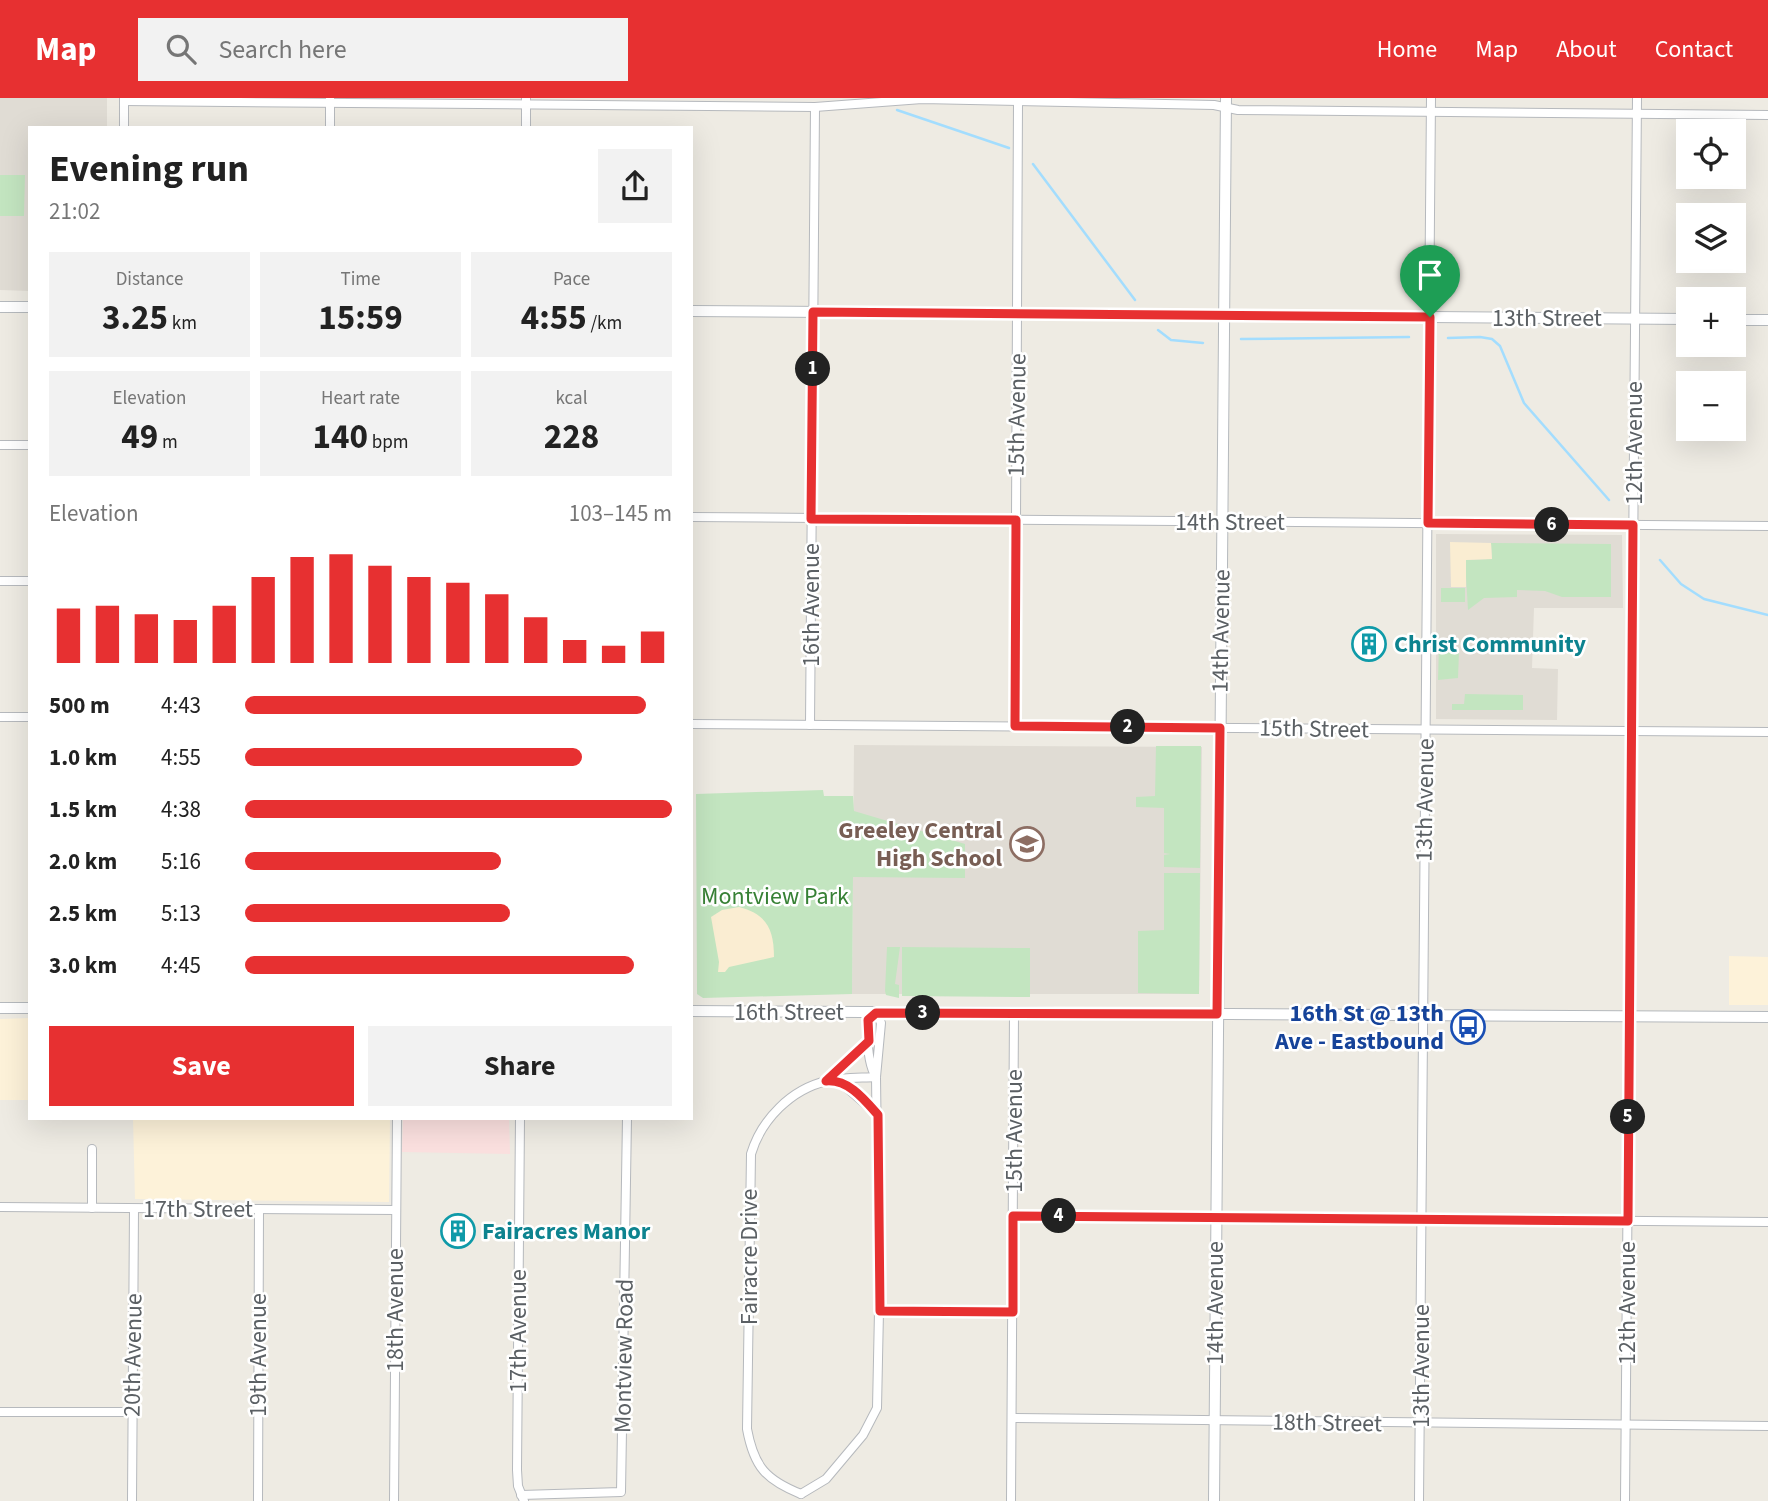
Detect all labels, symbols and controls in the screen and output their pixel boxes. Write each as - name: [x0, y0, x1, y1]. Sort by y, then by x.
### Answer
- search box: [138, 18, 628, 81]
- text: Map: [35, 26, 96, 73]
- icon: search: [162, 30, 200, 68]
- text: Search here: [218, 31, 347, 68]
- text: Home: [1377, 32, 1437, 67]
- text: Map: [1475, 32, 1518, 67]
- text: About: [1556, 32, 1617, 67]
- text: Contact: [1655, 32, 1733, 67]
- map controls: [1676, 119, 1746, 441]
- button: locate: [1676, 119, 1746, 189]
- text: Evening run: [49, 142, 249, 196]
- button: share: [598, 149, 672, 223]
- text: 21:02: [49, 195, 100, 228]
- button: layers: [1676, 203, 1746, 273]
- pin: [1400, 245, 1460, 317]
- icon: arrive: [1411, 256, 1449, 294]
- text: Distance: [116, 266, 183, 293]
- text: Time: [340, 266, 381, 293]
- text: Pace: [553, 266, 590, 293]
- button: +: [1676, 287, 1746, 357]
- text: 3.25: [102, 293, 168, 343]
- text: 15:59: [318, 293, 403, 343]
- text: 4:55: [521, 293, 587, 343]
- street label: 13th Street: [1492, 301, 1602, 336]
- text: km: [168, 310, 197, 337]
- text: /km: [587, 310, 622, 337]
- pin: 1: [796, 352, 830, 386]
- street label: 15th Avenue: [998, 353, 1036, 477]
- text: 1: [807, 355, 818, 382]
- button: −: [1676, 371, 1746, 441]
- street label: 12th Avenue: [1617, 381, 1652, 505]
- text: Elevation: [113, 385, 186, 412]
- text: Heart rate: [321, 385, 400, 412]
- text: kcal: [556, 385, 587, 412]
- text: 49: [121, 412, 158, 462]
- text: 140: [312, 412, 368, 462]
- text: 228: [544, 412, 599, 462]
- text: m: [158, 429, 178, 456]
- text: bpm: [368, 429, 409, 456]
- text: Elevation: [49, 497, 139, 530]
- text: 103–145 m: [569, 497, 672, 530]
- street label: 14th Street: [1175, 505, 1285, 540]
- pin: 6: [1534, 508, 1570, 542]
- text: 6: [1546, 511, 1557, 538]
- street label: 16th Avenue: [794, 543, 829, 667]
- street label: 14th Avenue: [1202, 569, 1240, 693]
- building icon: Christ Community: [1350, 625, 1388, 663]
- place label: Christ Community: [1394, 627, 1587, 662]
- text: 500 m: [49, 689, 110, 722]
- text: 4:43: [161, 689, 201, 722]
- pin: 2: [1110, 710, 1146, 744]
- street label: 15th Street: [1259, 711, 1369, 747]
- text: 2: [1122, 713, 1133, 740]
- street label: 13th Avenue: [1406, 738, 1444, 862]
- text: 1.0 km: [49, 741, 117, 774]
- text: 4:55: [161, 741, 201, 774]
- text: 1.5 km: [49, 793, 117, 826]
- text: 4:38: [161, 793, 201, 826]
- place label: Greeley Central High School: [838, 813, 1002, 876]
- school or university icon: Greeley Central High School: [1008, 825, 1046, 863]
- text: 2.0 km: [49, 845, 117, 878]
- text: 5:16: [161, 845, 201, 878]
- park label: Montview Park: [701, 879, 849, 914]
- text: 2.5 km: [49, 897, 117, 930]
- text: 5:13: [161, 897, 201, 930]
- text: 3.0 km: [49, 949, 117, 982]
- text: 4:45: [161, 949, 201, 982]
- street label: 16th Street: [734, 995, 844, 1030]
- pin: 3: [906, 996, 940, 1030]
- place label: 16th St @ 13th Ave - Eastbound: [1274, 996, 1444, 1059]
- text: 3: [917, 999, 928, 1026]
- bus stop icon: 16th St @ 13th Ave - Eastbound: [1449, 1008, 1487, 1046]
- button: Save: [49, 1026, 354, 1106]
- button: Share: [368, 1026, 672, 1106]
- street label: 15th Avenue: [997, 1069, 1032, 1193]
- pin: 5: [1610, 1100, 1646, 1134]
- text: 5: [1622, 1103, 1633, 1130]
- street label: Fairacre Drive: [732, 1189, 767, 1325]
- street label: 17th Street: [143, 1192, 253, 1227]
- pin: 4: [1042, 1198, 1076, 1234]
- text: 4: [1053, 1202, 1064, 1229]
- building icon: Fairacres Manor: [439, 1212, 477, 1250]
- place label: Fairacres Manor: [482, 1214, 651, 1249]
- street label: 14th Avenue: [1198, 1241, 1233, 1365]
- street label: 12th Avenue: [1610, 1241, 1645, 1365]
- street label: 18th Avenue: [378, 1248, 413, 1372]
- street label: 17th Avenue: [501, 1269, 536, 1393]
- street label: Montview Road: [605, 1279, 643, 1433]
- street label: 20th Avenue: [114, 1293, 152, 1417]
- street label: 19th Avenue: [241, 1293, 276, 1417]
- street label: 13th Avenue: [1404, 1304, 1439, 1428]
- street label: 18th Street: [1272, 1405, 1382, 1441]

